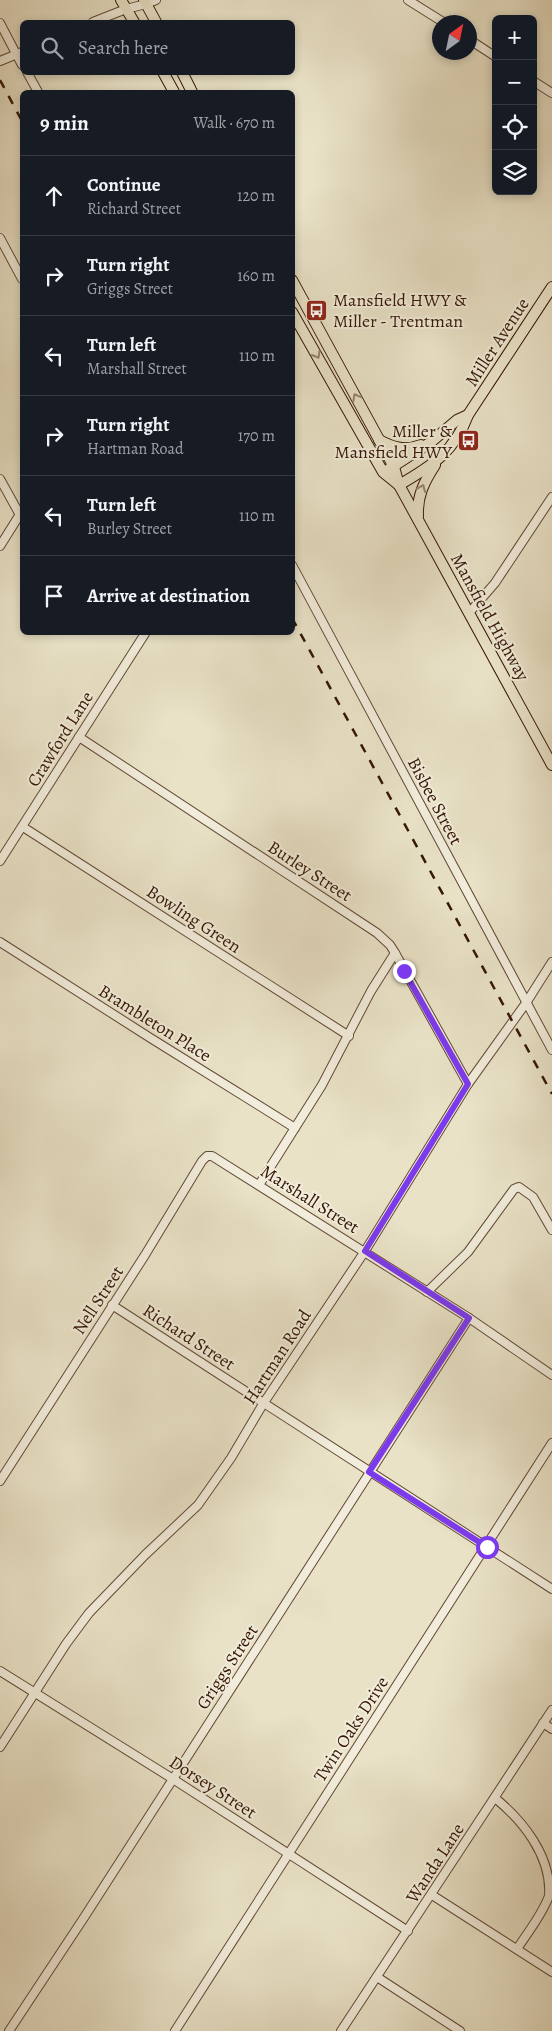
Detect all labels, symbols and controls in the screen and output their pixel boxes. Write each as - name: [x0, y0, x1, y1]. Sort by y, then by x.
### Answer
- north arrow: [432, 15, 477, 60]
- map controls: [492, 15, 537, 195]
- button: +: [492, 15, 537, 60]
- search box: [20, 20, 295, 75]
- icon: search: [38, 34, 66, 62]
- text: Search here: [78, 35, 168, 61]
- button: −: [492, 60, 537, 105]
- button: locate: [492, 105, 537, 150]
- text: 9 min: [40, 109, 89, 137]
- text: Walk · 670 m: [193, 112, 275, 134]
- button: layers: [492, 150, 537, 195]
- text: Continue: [87, 172, 161, 198]
- icon: ahead: [40, 182, 68, 210]
- text: 120 m: [237, 185, 275, 207]
- text: Richard Street: [87, 198, 181, 220]
- text: Turn right: [87, 252, 169, 278]
- icon: right: [40, 262, 68, 290]
- text: 160 m: [237, 265, 275, 287]
- text: Griggs Street: [87, 278, 173, 300]
- place label: Mansfield HWY & Miller - Trentman: [333, 288, 467, 333]
- street label: Miller Avenue: [459, 293, 535, 391]
- bus stop icon: Mansfield HWY & Miller - Trentman: [305, 298, 329, 322]
- text: Turn left: [87, 332, 156, 358]
- icon: left: [40, 342, 68, 370]
- text: 110 m: [239, 345, 275, 367]
- one-way arrow: [310, 349, 320, 358]
- text: Marshall Street: [87, 358, 187, 380]
- one-way arrow: [352, 393, 362, 402]
- text: Turn right: [87, 412, 169, 438]
- place label: Miller & Mansfield HWY: [335, 419, 453, 464]
- icon: right: [40, 422, 68, 450]
- text: 170 m: [238, 425, 275, 447]
- bus stop icon: Miller & Mansfield HWY: [456, 429, 480, 453]
- text: Hartman Road: [87, 438, 184, 460]
- one-way arrow: [416, 484, 426, 493]
- text: Turn left: [87, 492, 156, 518]
- icon: left: [40, 502, 68, 530]
- text: 110 m: [239, 505, 275, 527]
- text: Burley Street: [87, 518, 172, 540]
- street label: Mansfield Highway: [445, 549, 535, 686]
- icon: arrive: [40, 582, 68, 610]
- text: Arrive at destination: [87, 583, 250, 609]
- street label: Crawford Lane: [21, 687, 99, 791]
- street label: Bisbee Street: [402, 753, 468, 849]
- street label: Burley Street: [263, 835, 357, 907]
- street label: Bowling Green: [142, 879, 246, 959]
- route end: [393, 960, 416, 983]
- street label: Brambleton Place: [94, 979, 216, 1067]
- street label: Marshall Street: [256, 1159, 364, 1239]
- street label: Nell Street: [67, 1261, 129, 1339]
- street label: Richard Street: [138, 1298, 240, 1376]
- street label: Hartman Road: [237, 1305, 317, 1409]
- route start: [476, 1536, 499, 1559]
- street label: Griggs Street: [191, 1620, 263, 1714]
- street label: Twin Oaks Drive: [308, 1672, 394, 1786]
- street label: Dorsey Street: [165, 1750, 261, 1824]
- street label: Wanda Lane: [400, 1818, 470, 1908]

